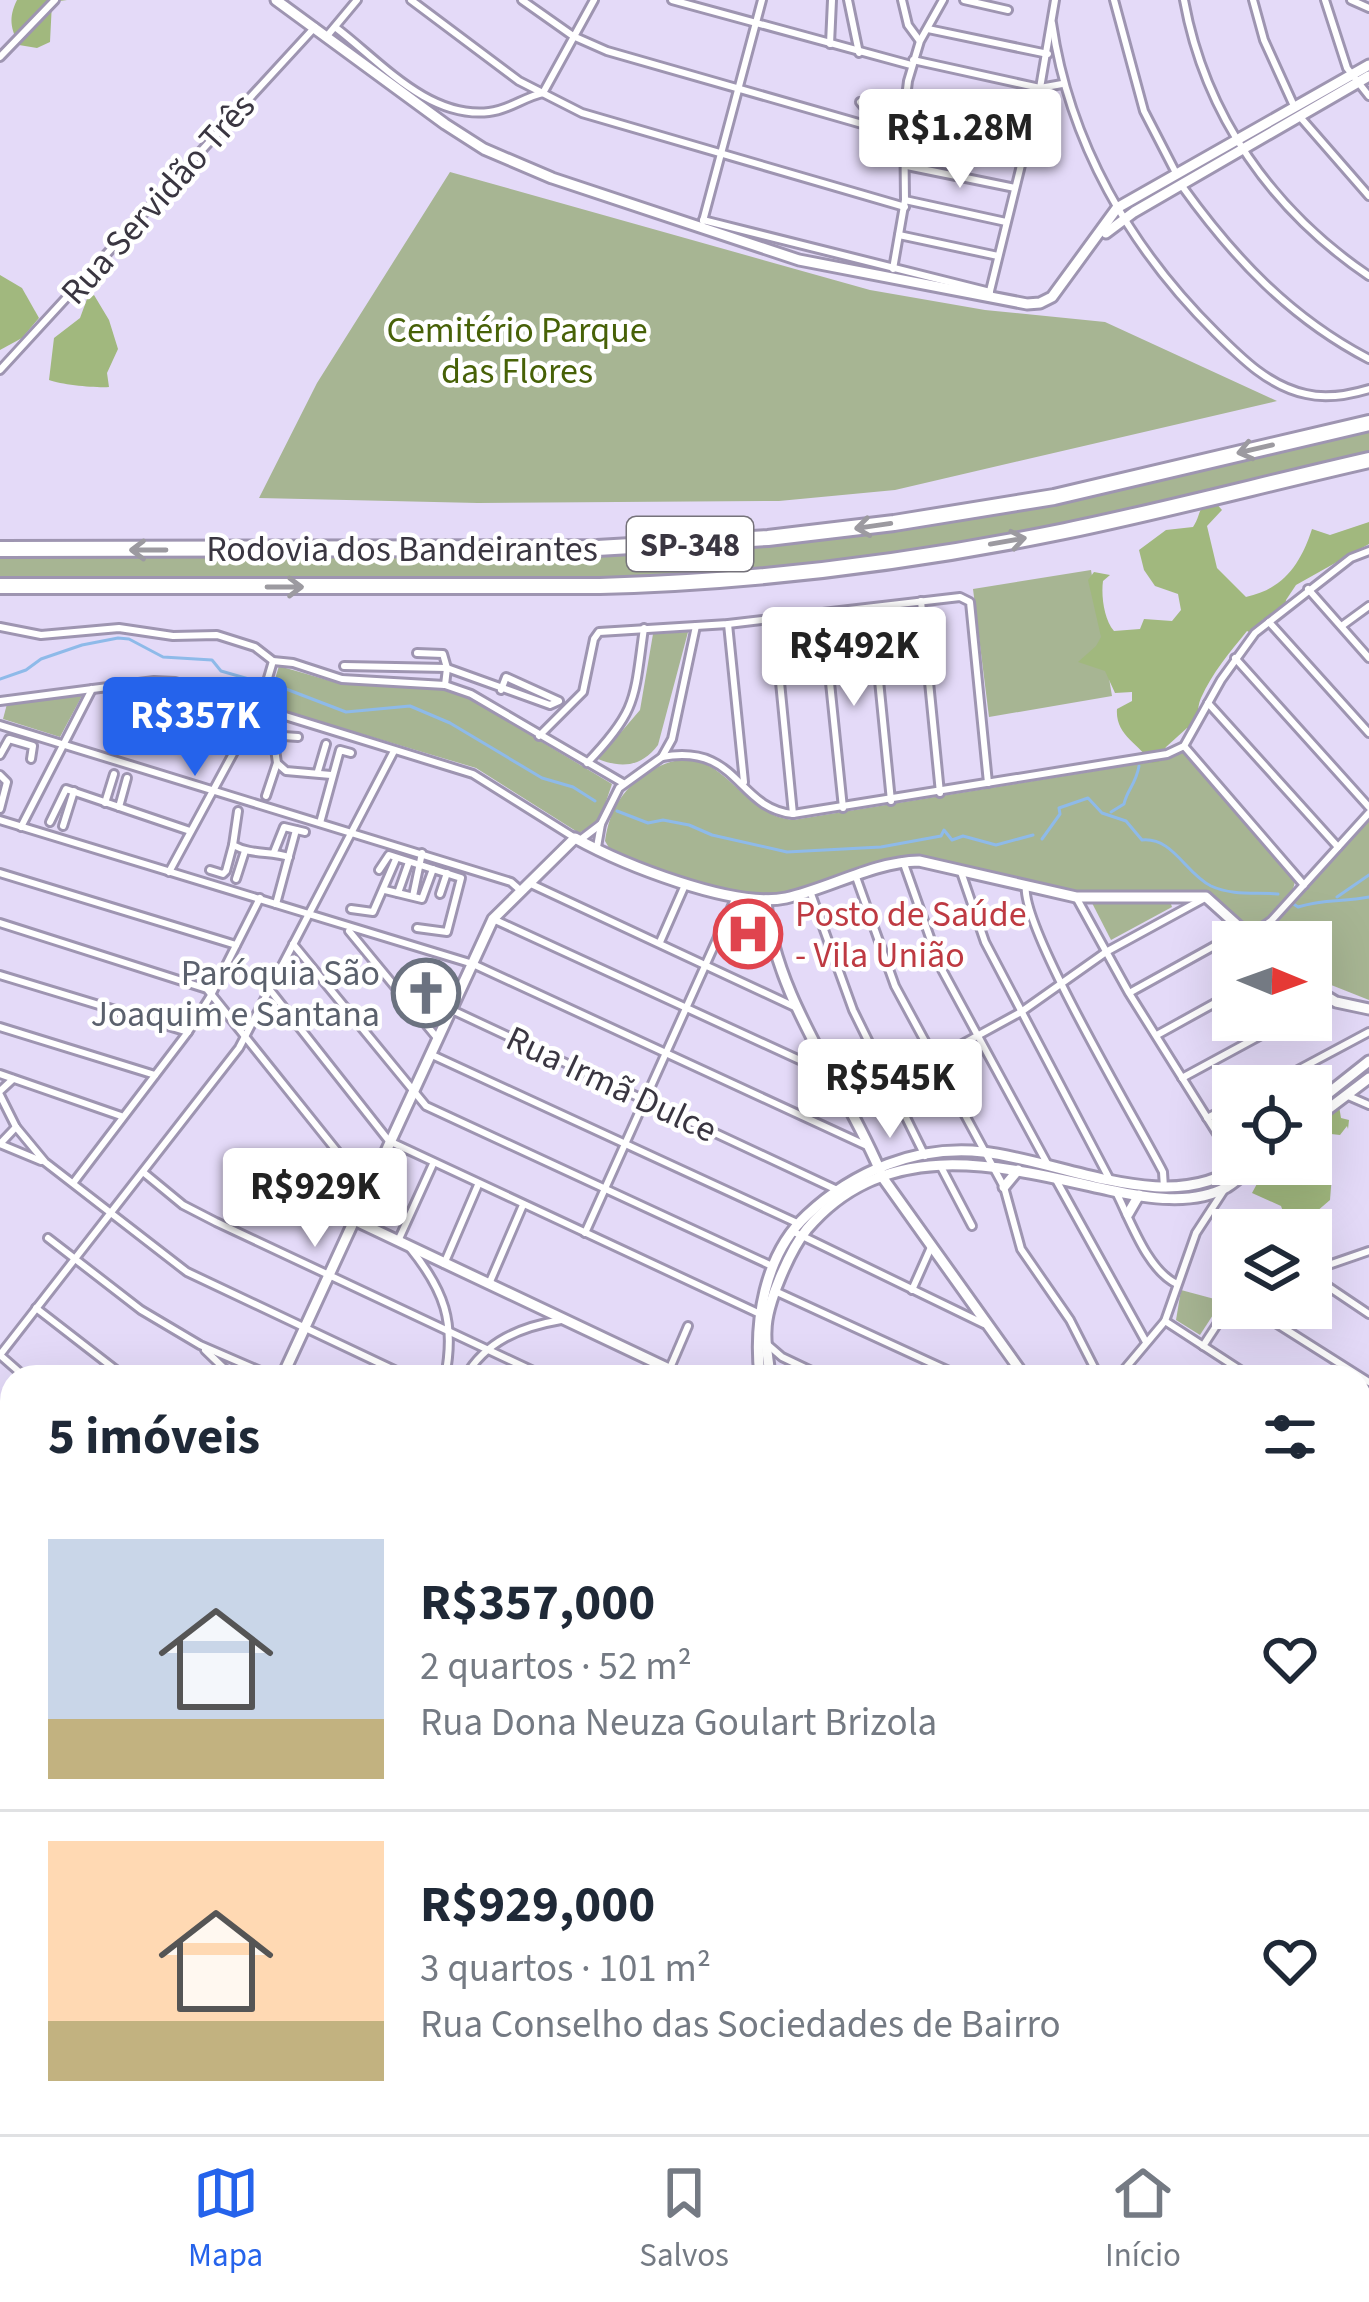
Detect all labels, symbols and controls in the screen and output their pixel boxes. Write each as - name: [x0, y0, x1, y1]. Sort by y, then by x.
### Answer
- street label: Rua Servidão Três: [49, 82, 267, 316]
- pin: R$1.28M: [849, 89, 1071, 191]
- text: R$1.28M: [886, 100, 1034, 156]
- park label: Cemitério Parque das Flores: [386, 305, 648, 397]
- one-way arrow: [1237, 439, 1275, 461]
- one-way arrow: [854, 515, 893, 538]
- road number: SP-348: [627, 517, 753, 571]
- street label: Rodovia dos Bandeirantes: [206, 524, 598, 575]
- one-way arrow: [988, 528, 1027, 551]
- one-way arrow: [129, 539, 168, 561]
- one-way arrow: [265, 576, 304, 598]
- pin: R$492K: [756, 607, 952, 709]
- text: R$492K: [789, 618, 919, 674]
- pin: R$357K: [97, 677, 293, 779]
- text: R$357K: [130, 688, 260, 744]
- place label: Posto de Saúde - Vila União: [795, 889, 1027, 981]
- hospital icon: Posto de Saúde - Vila União: [713, 899, 783, 969]
- north arrow: [1212, 921, 1332, 1041]
- map controls: [1212, 921, 1332, 1329]
- place label: Paróquia São Joaquim e Santana: [91, 948, 380, 1040]
- church icon: Paróquia São Joaquim e Santana: [391, 958, 461, 1028]
- street label: Rua Irmã Dulce: [498, 1013, 725, 1155]
- pin: R$545K: [792, 1039, 988, 1141]
- text: R$545K: [825, 1050, 955, 1106]
- button: locate: [1212, 1065, 1332, 1185]
- pin: R$929K: [217, 1148, 413, 1250]
- text: R$929K: [250, 1159, 380, 1215]
- button: layers: [1212, 1209, 1332, 1329]
- text: 5 imóveis: [48, 1401, 260, 1473]
- icon: filters: [1257, 1404, 1323, 1470]
- text: R$357,000: [420, 1567, 655, 1639]
- icon: home: [144, 1587, 288, 1731]
- icon: heart: [1257, 1626, 1323, 1692]
- text: 2 quartos · 52 m²: [420, 1639, 692, 1695]
- text: Rua Dona Neuza Goulart Brizola: [420, 1695, 937, 1751]
- text: R$929,000: [420, 1869, 655, 1941]
- icon: home: [144, 1889, 288, 2033]
- icon: heart: [1257, 1928, 1323, 1994]
- text: 3 quartos · 101 m²: [420, 1941, 711, 1997]
- text: Rua Conselho das Sociedades de Bairro: [420, 1997, 1061, 2053]
- tab: Mapa: [188, 2160, 263, 2279]
- tab: Salvos: [639, 2160, 729, 2279]
- tab: Início: [1105, 2160, 1181, 2279]

